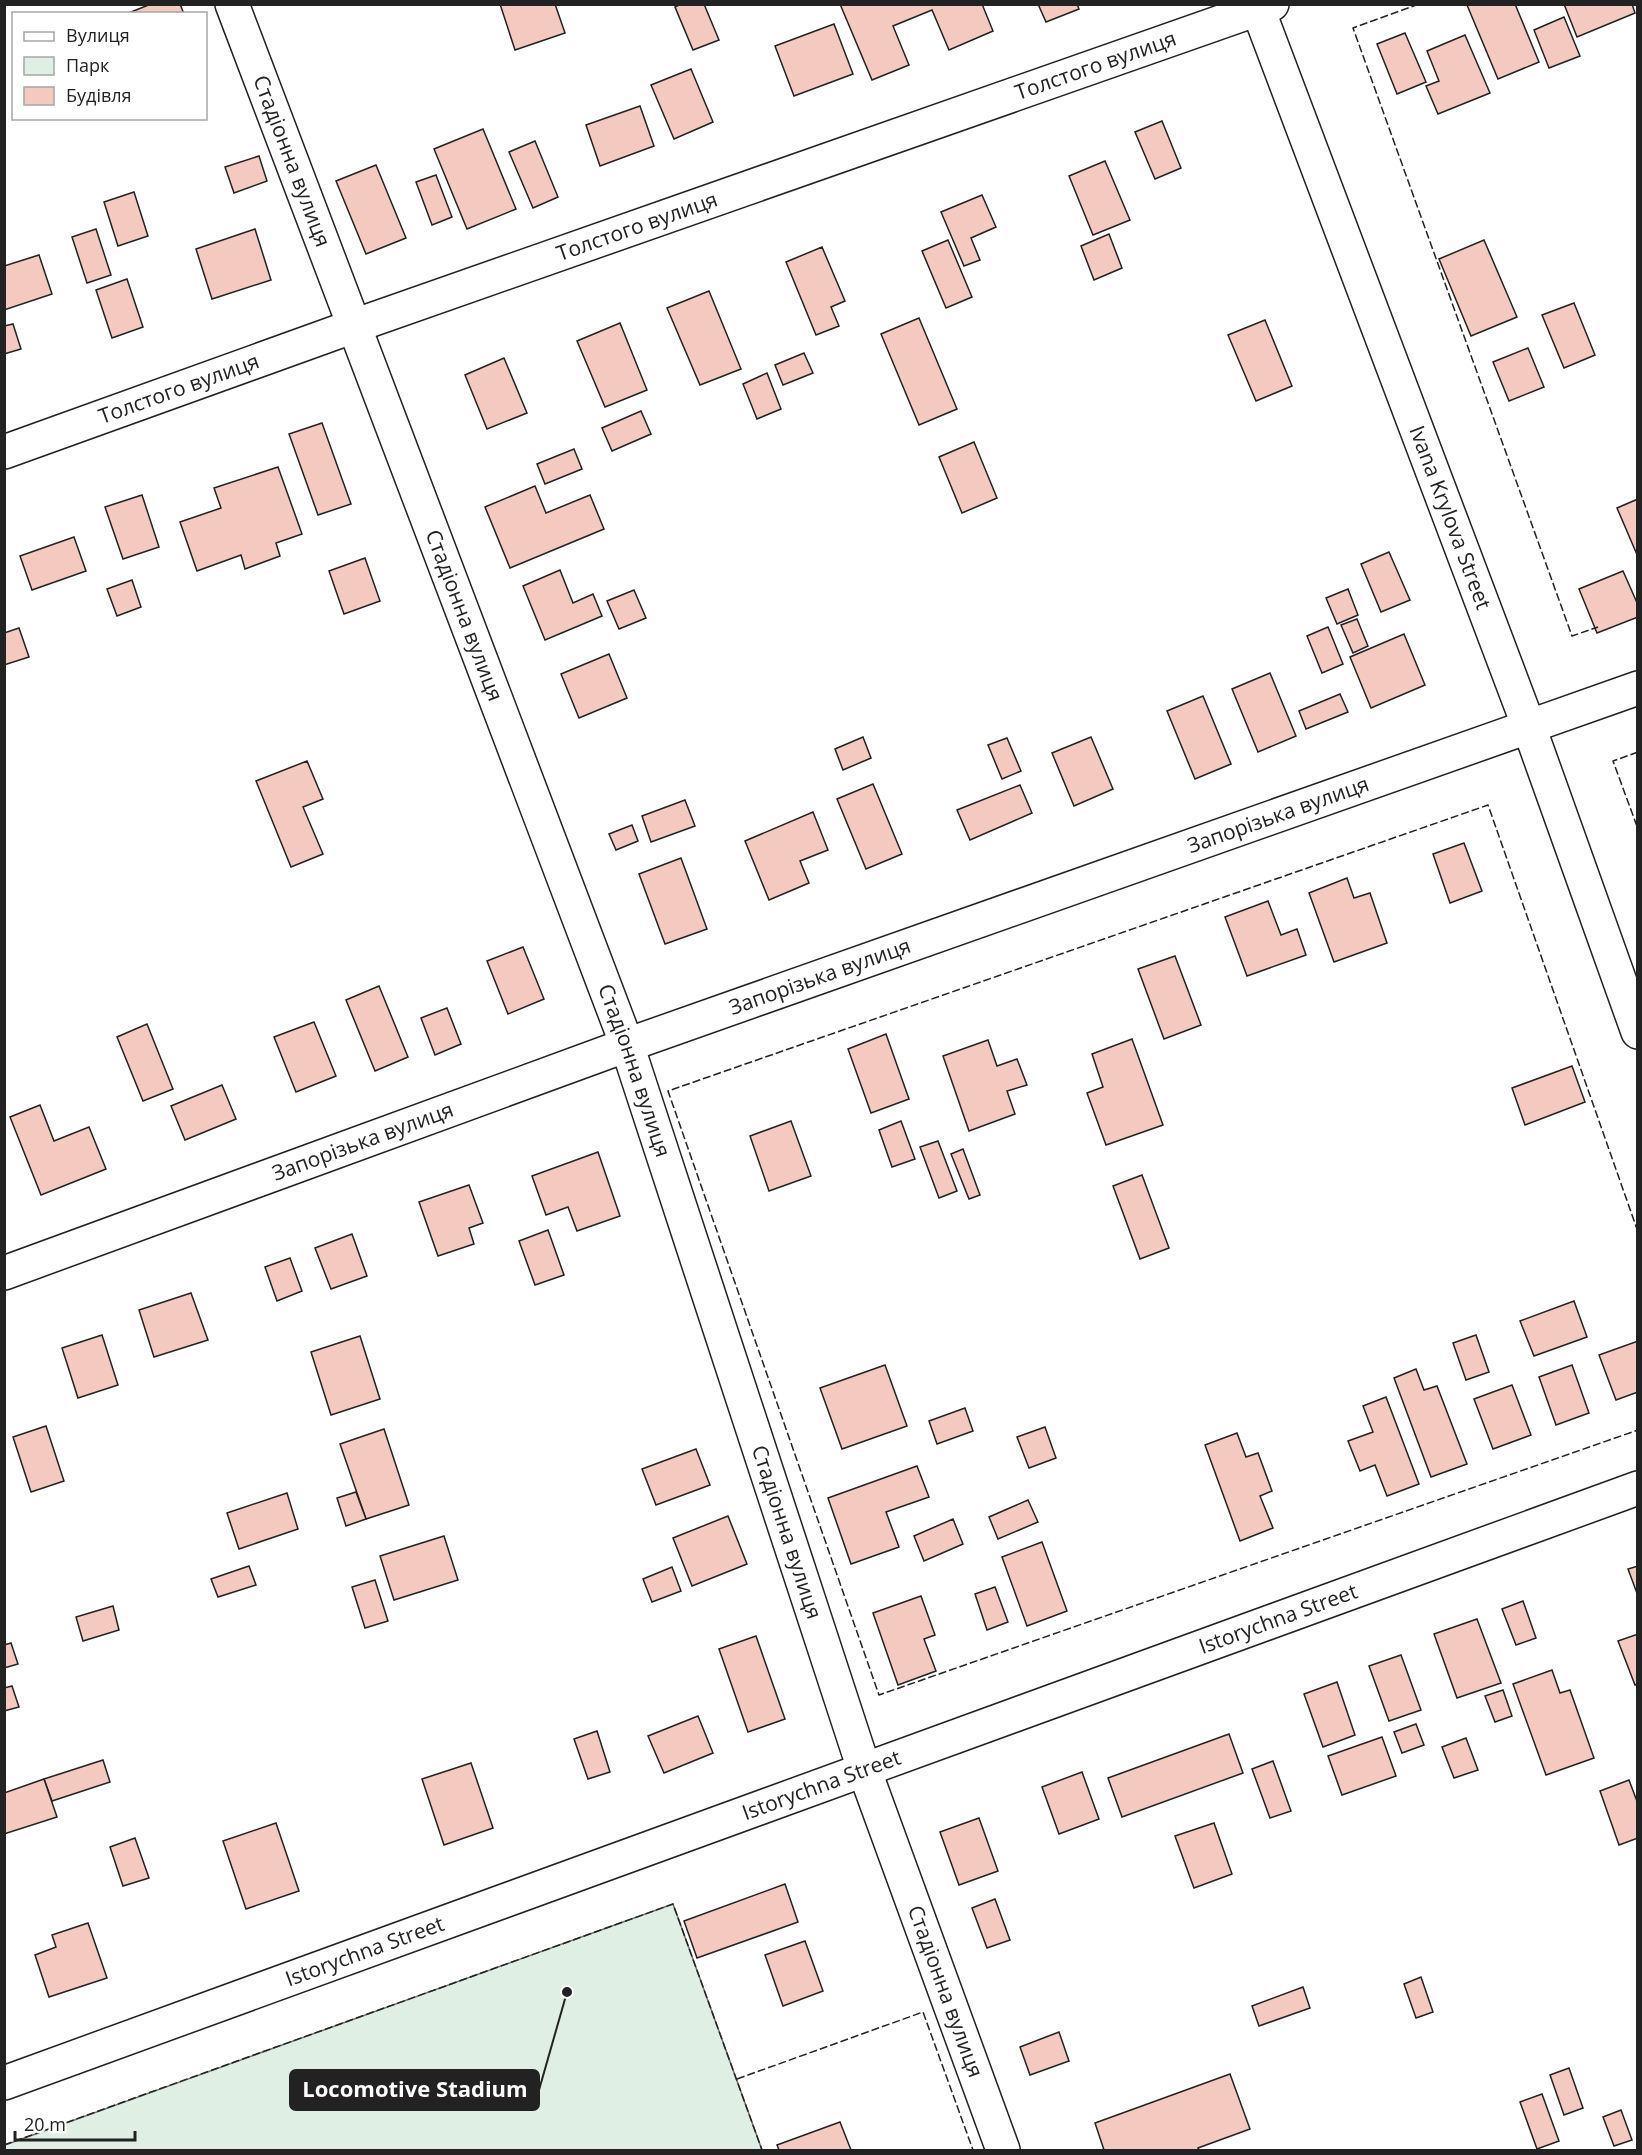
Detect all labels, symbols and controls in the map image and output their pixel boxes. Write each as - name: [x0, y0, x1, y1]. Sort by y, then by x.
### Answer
- legend: [12, 12, 207, 120]
- text: Вулиця: [66, 23, 130, 47]
- street label: Толстого вулиця: [1011, 24, 1180, 106]
- text: Парк: [66, 53, 110, 77]
- street label: Стадіонна вулиця: [247, 71, 338, 250]
- text: Будівля: [66, 83, 132, 107]
- street label: Толстого вулиця: [552, 185, 721, 267]
- street label: Толстого вулиця: [95, 346, 263, 430]
- street label: Ivana Krylova Street: [1403, 421, 1498, 613]
- street label: Стадіонна вулиця: [420, 525, 510, 705]
- street label: Запорізька вулиця: [1183, 769, 1373, 859]
- street label: Запорізька вулиця: [725, 931, 914, 1021]
- street label: Стадіонна вулиця: [592, 980, 678, 1160]
- street label: Запорізька вулиця: [268, 1095, 457, 1187]
- street label: Стадіонна вулиця: [746, 1441, 829, 1622]
- street label: Istorychna Street: [1195, 1576, 1361, 1660]
- street label: Istorychna Street: [738, 1743, 904, 1826]
- street label: Стадіонна вулиця: [902, 1901, 990, 2081]
- street label: Istorychna Street: [281, 1909, 448, 1992]
- callout: Locomotive Stadium: [290, 2070, 539, 2110]
- text: Locomotive Stadium: [302, 2073, 528, 2103]
- scale bar: [15, 2104, 135, 2142]
- text: 20 m: [24, 2112, 66, 2136]

